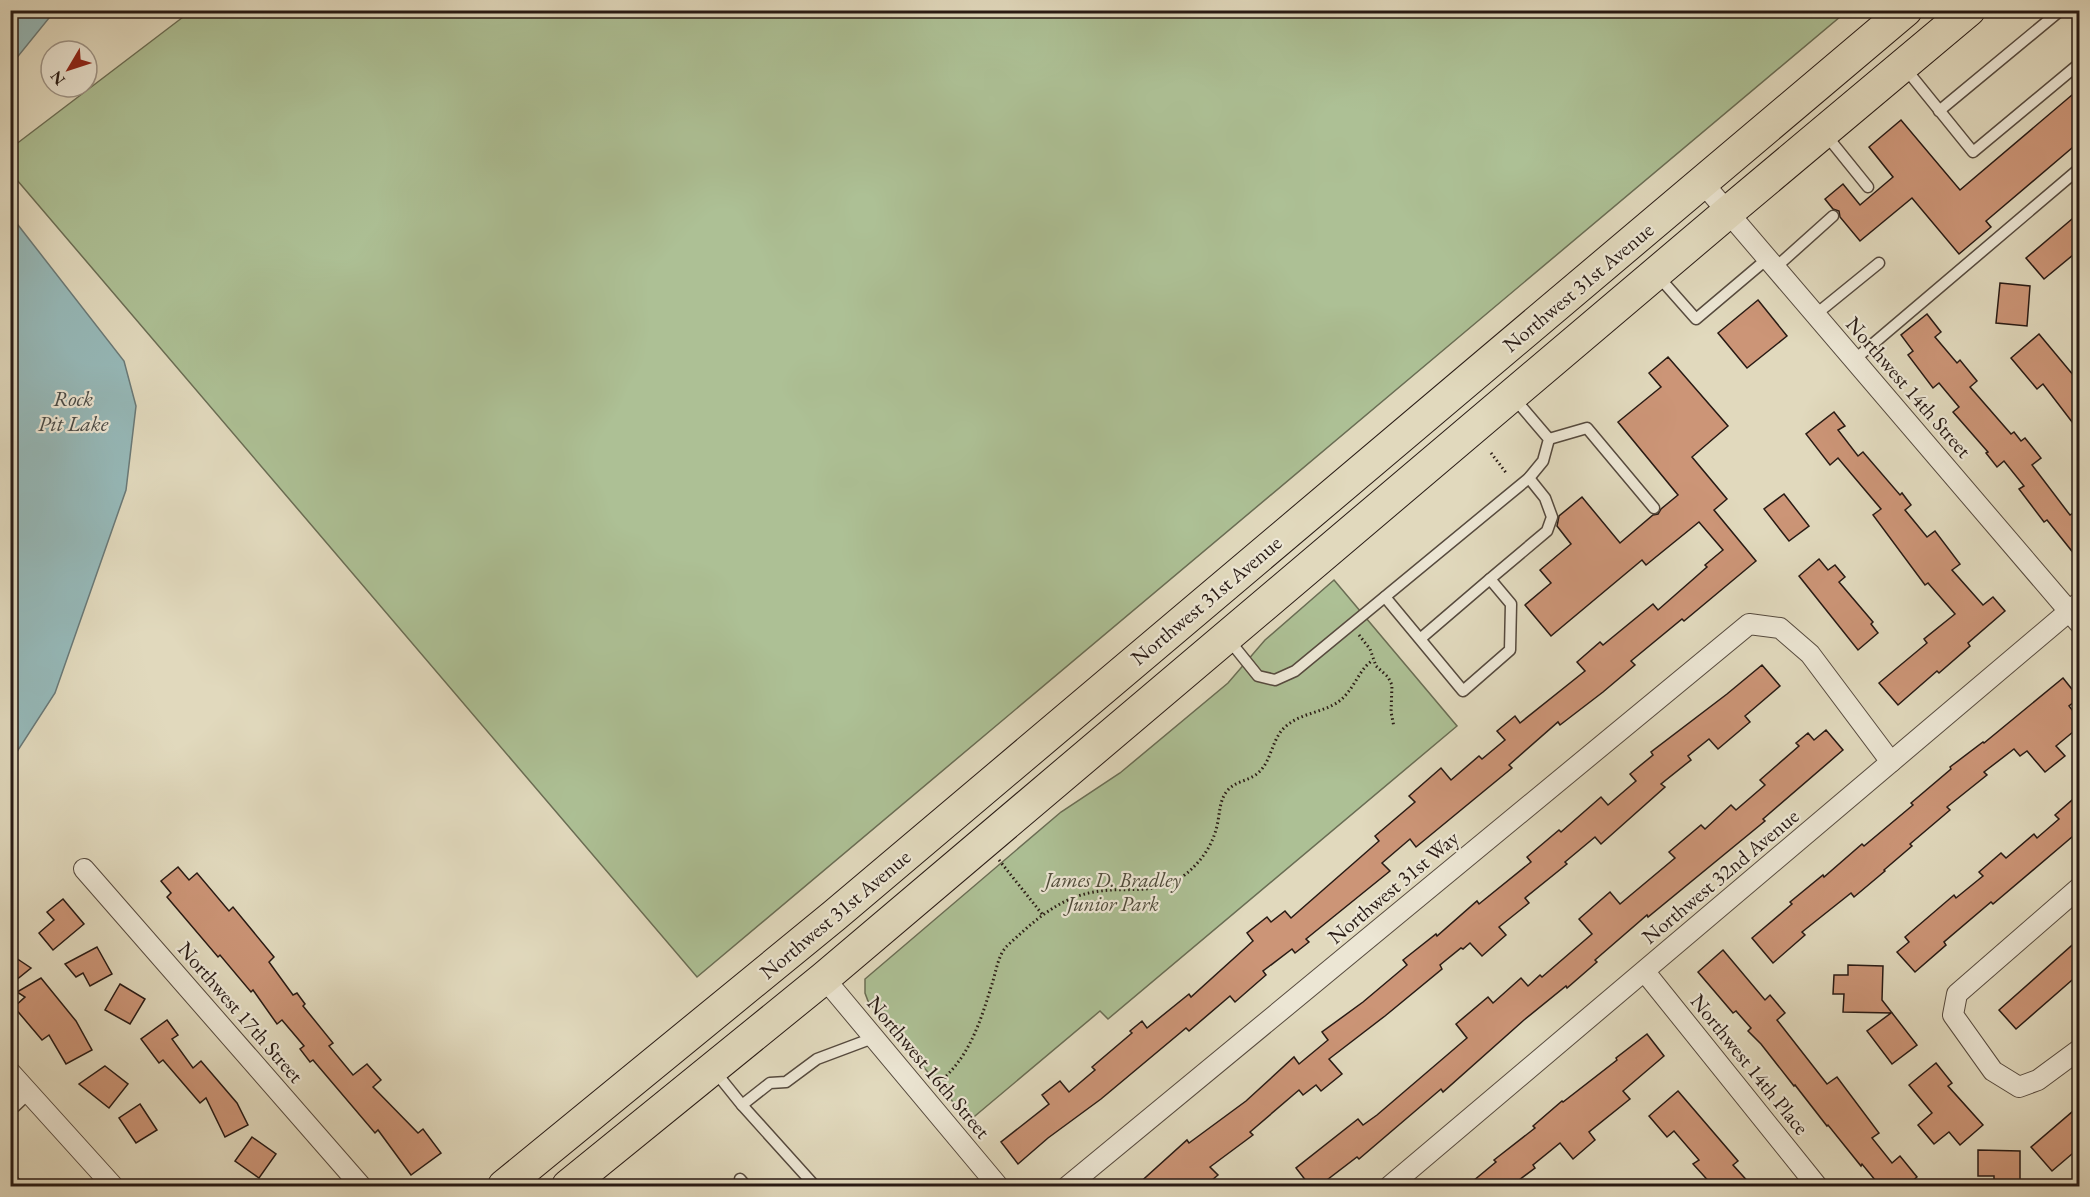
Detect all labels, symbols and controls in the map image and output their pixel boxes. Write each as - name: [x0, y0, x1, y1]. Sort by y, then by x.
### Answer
- north arrow: [39, 39, 99, 99]
- text: N: [45, 66, 70, 90]
- street label: Northwest 31st Avenue: [1497, 216, 1659, 358]
- street label: Northwest 14th Street: [1840, 311, 1978, 464]
- water label: Rock Pit Lake: [38, 384, 109, 438]
- street label: Northwest 31st Avenue: [1125, 529, 1287, 671]
- street label: Northwest 32nd Avenue: [1636, 802, 1804, 950]
- street label: Northwest 31st Way: [1322, 824, 1465, 950]
- street label: Northwest 31st Avenue: [754, 843, 916, 985]
- park label: James D. Bradley Junior Park: [1041, 866, 1181, 917]
- street label: Northwest 17th Street: [172, 936, 310, 1089]
- street label: Northwest 14th Place: [1685, 988, 1815, 1140]
- street label: Northwest 16th Street: [861, 990, 997, 1144]

